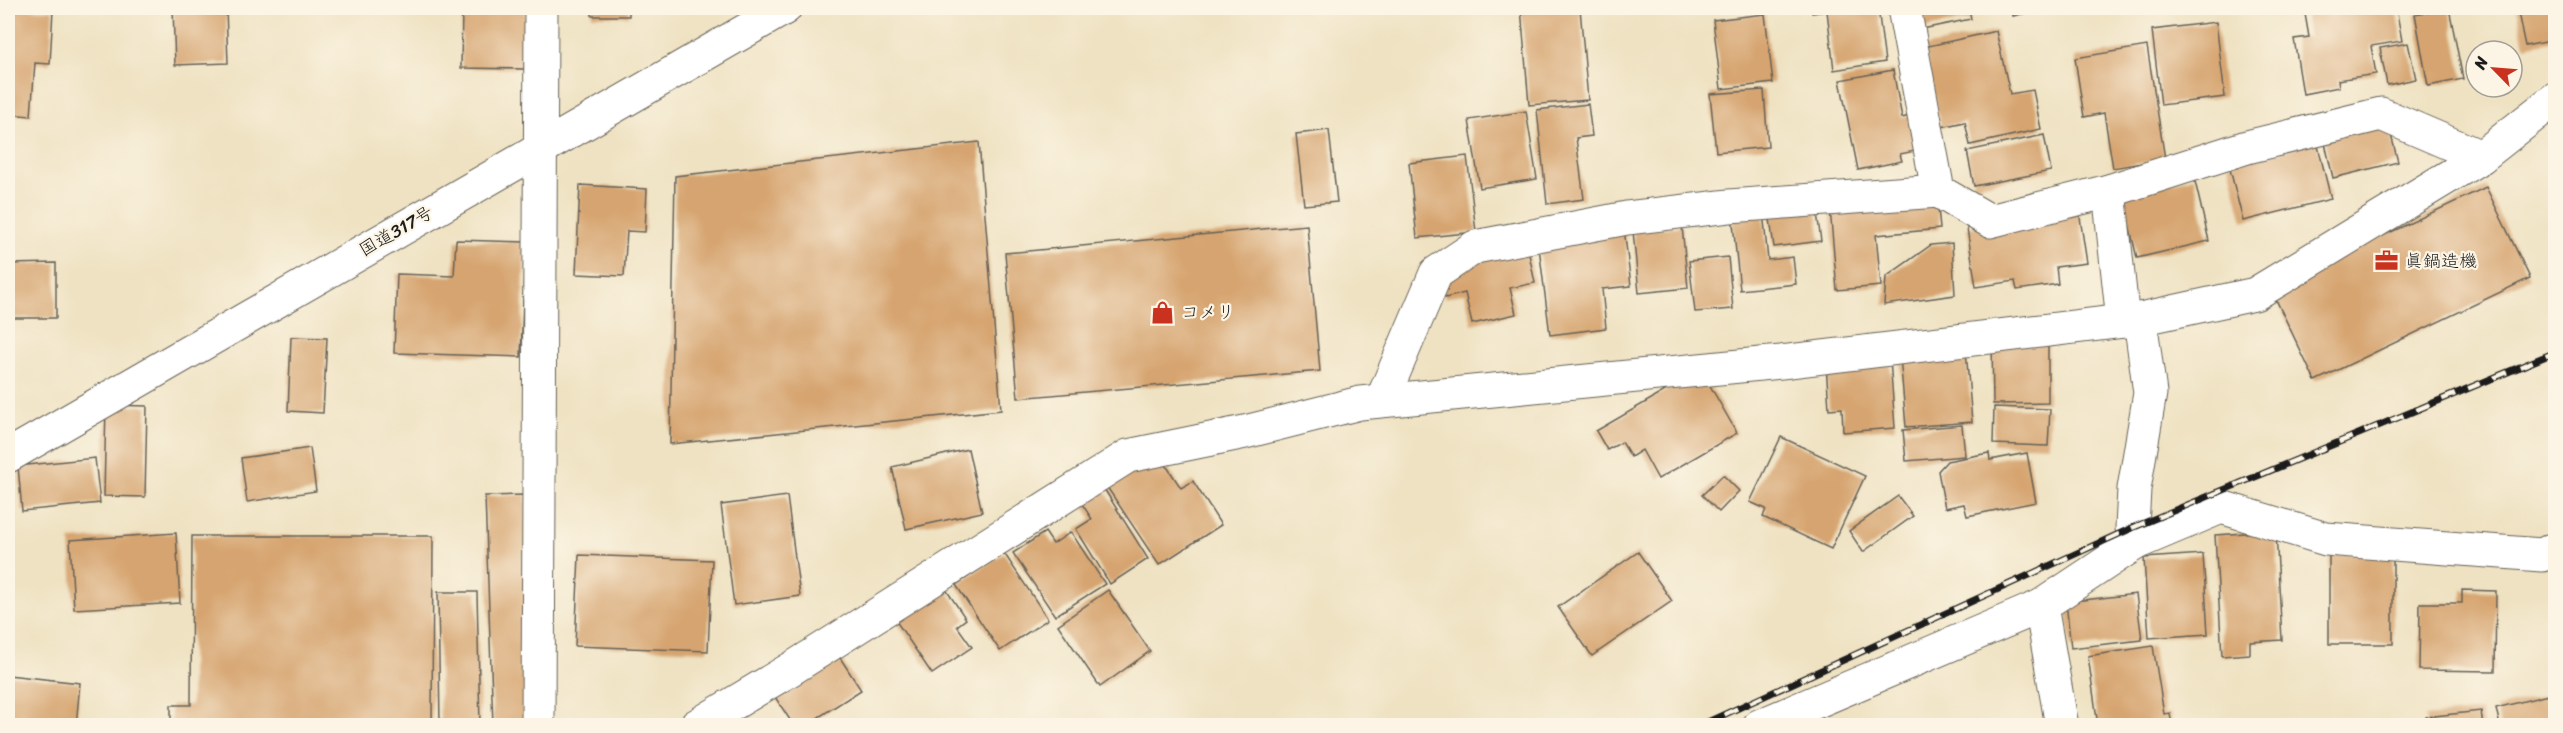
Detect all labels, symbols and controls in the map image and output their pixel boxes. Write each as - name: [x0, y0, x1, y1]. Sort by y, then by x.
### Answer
- north arrow: [2464, 39, 2524, 99]
- text: N: [2465, 51, 2497, 75]
- street label: 国道317号: [353, 197, 439, 265]
- place label: 眞鍋造機: [2405, 245, 2477, 277]
- office icon: 眞鍋造機: [2374, 248, 2400, 274]
- place label: コメリ: [1181, 296, 1235, 328]
- shop icon: コメリ: [1150, 299, 1176, 325]

